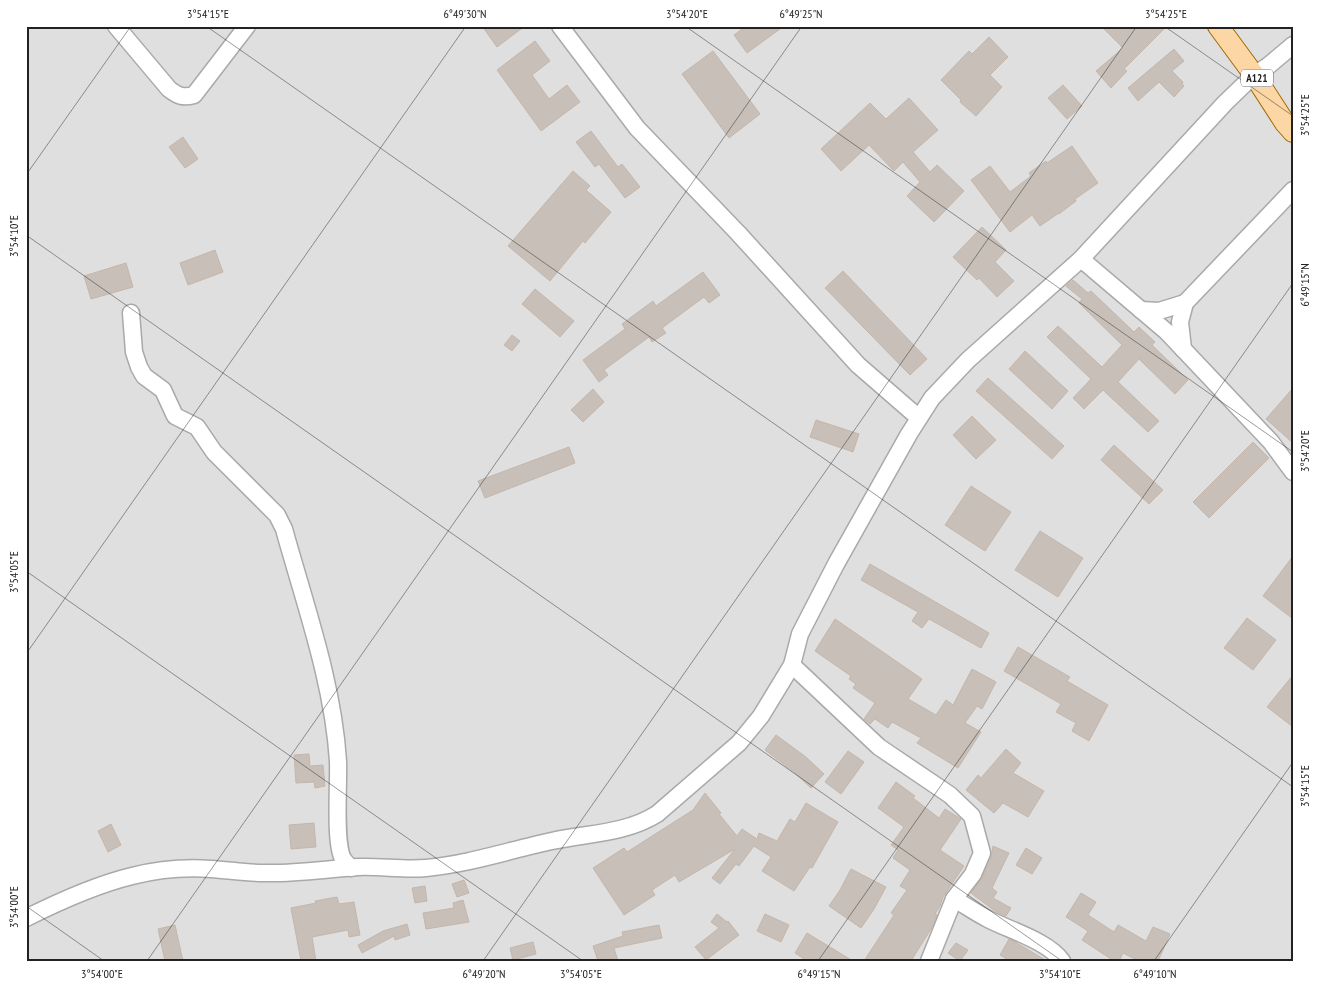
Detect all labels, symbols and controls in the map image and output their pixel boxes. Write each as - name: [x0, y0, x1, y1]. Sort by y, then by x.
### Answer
- text: 3°54'15"E: [187, 6, 229, 21]
- text: 6°49'30"N: [443, 6, 487, 21]
- text: 3°54'20"E: [666, 6, 708, 21]
- text: 6°49'25"N: [779, 6, 823, 21]
- text: 3°54'25"E: [1145, 6, 1187, 21]
- road number: A121: [1241, 70, 1273, 86]
- text: 3°54'25"E: [1297, 94, 1312, 136]
- text: 3°54'10"E: [6, 215, 21, 257]
- text: 6°49'15"N: [1297, 263, 1312, 307]
- text: 3°54'20"E: [1297, 430, 1312, 472]
- text: 3°54'05"E: [6, 551, 21, 593]
- text: 3°54'15"E: [1297, 765, 1312, 807]
- text: 3°54'00"E: [6, 886, 21, 928]
- text: 3°54'00"E: [81, 966, 123, 981]
- text: 6°49'20"N: [462, 966, 506, 981]
- text: 3°54'05"E: [560, 966, 602, 981]
- text: 6°49'15"N: [797, 966, 841, 981]
- text: 3°54'10"E: [1039, 966, 1081, 981]
- text: 6°49'10"N: [1133, 966, 1177, 981]

